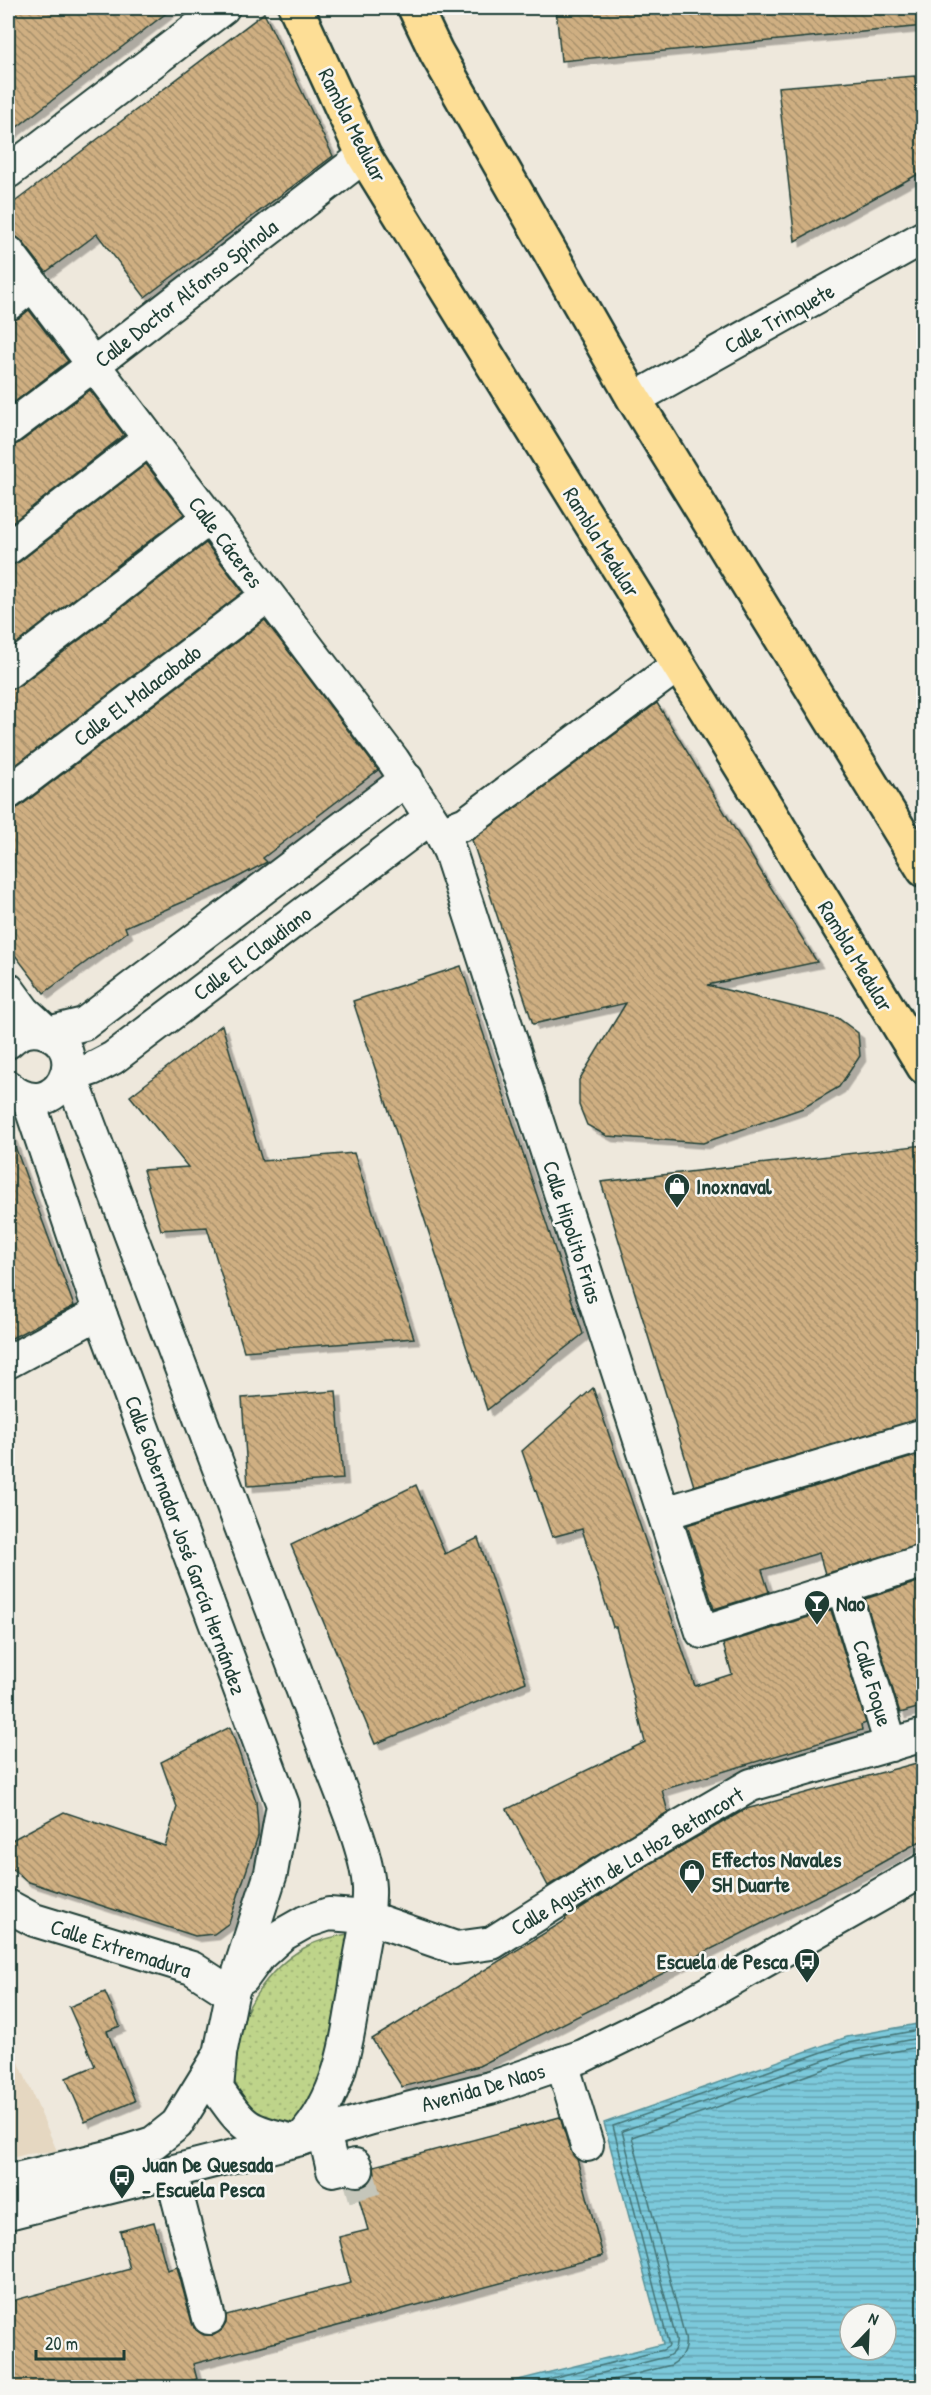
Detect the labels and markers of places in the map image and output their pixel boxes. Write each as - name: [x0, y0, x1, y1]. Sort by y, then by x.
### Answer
- shop icon: Inoxnaval: [662, 1171, 692, 1209]
- place label: Inoxnaval: [696, 1171, 773, 1201]
- bar icon: Nao: [802, 1588, 832, 1626]
- place label: Nao: [836, 1588, 865, 1618]
- place label: Effectos Navales SH Duarte: [712, 1844, 842, 1899]
- shop icon: Effectos Navales SH Duarte: [677, 1857, 707, 1895]
- place label: Escuela de Pesca: [657, 1946, 788, 1976]
- bus stop icon: Escuela de Pesca: [792, 1946, 822, 1984]
- place label: Juan De Quesada - Escuela Pesca: [142, 2149, 273, 2204]
- bus stop icon: Juan De Quesada - Escuela Pesca: [107, 2162, 137, 2200]

